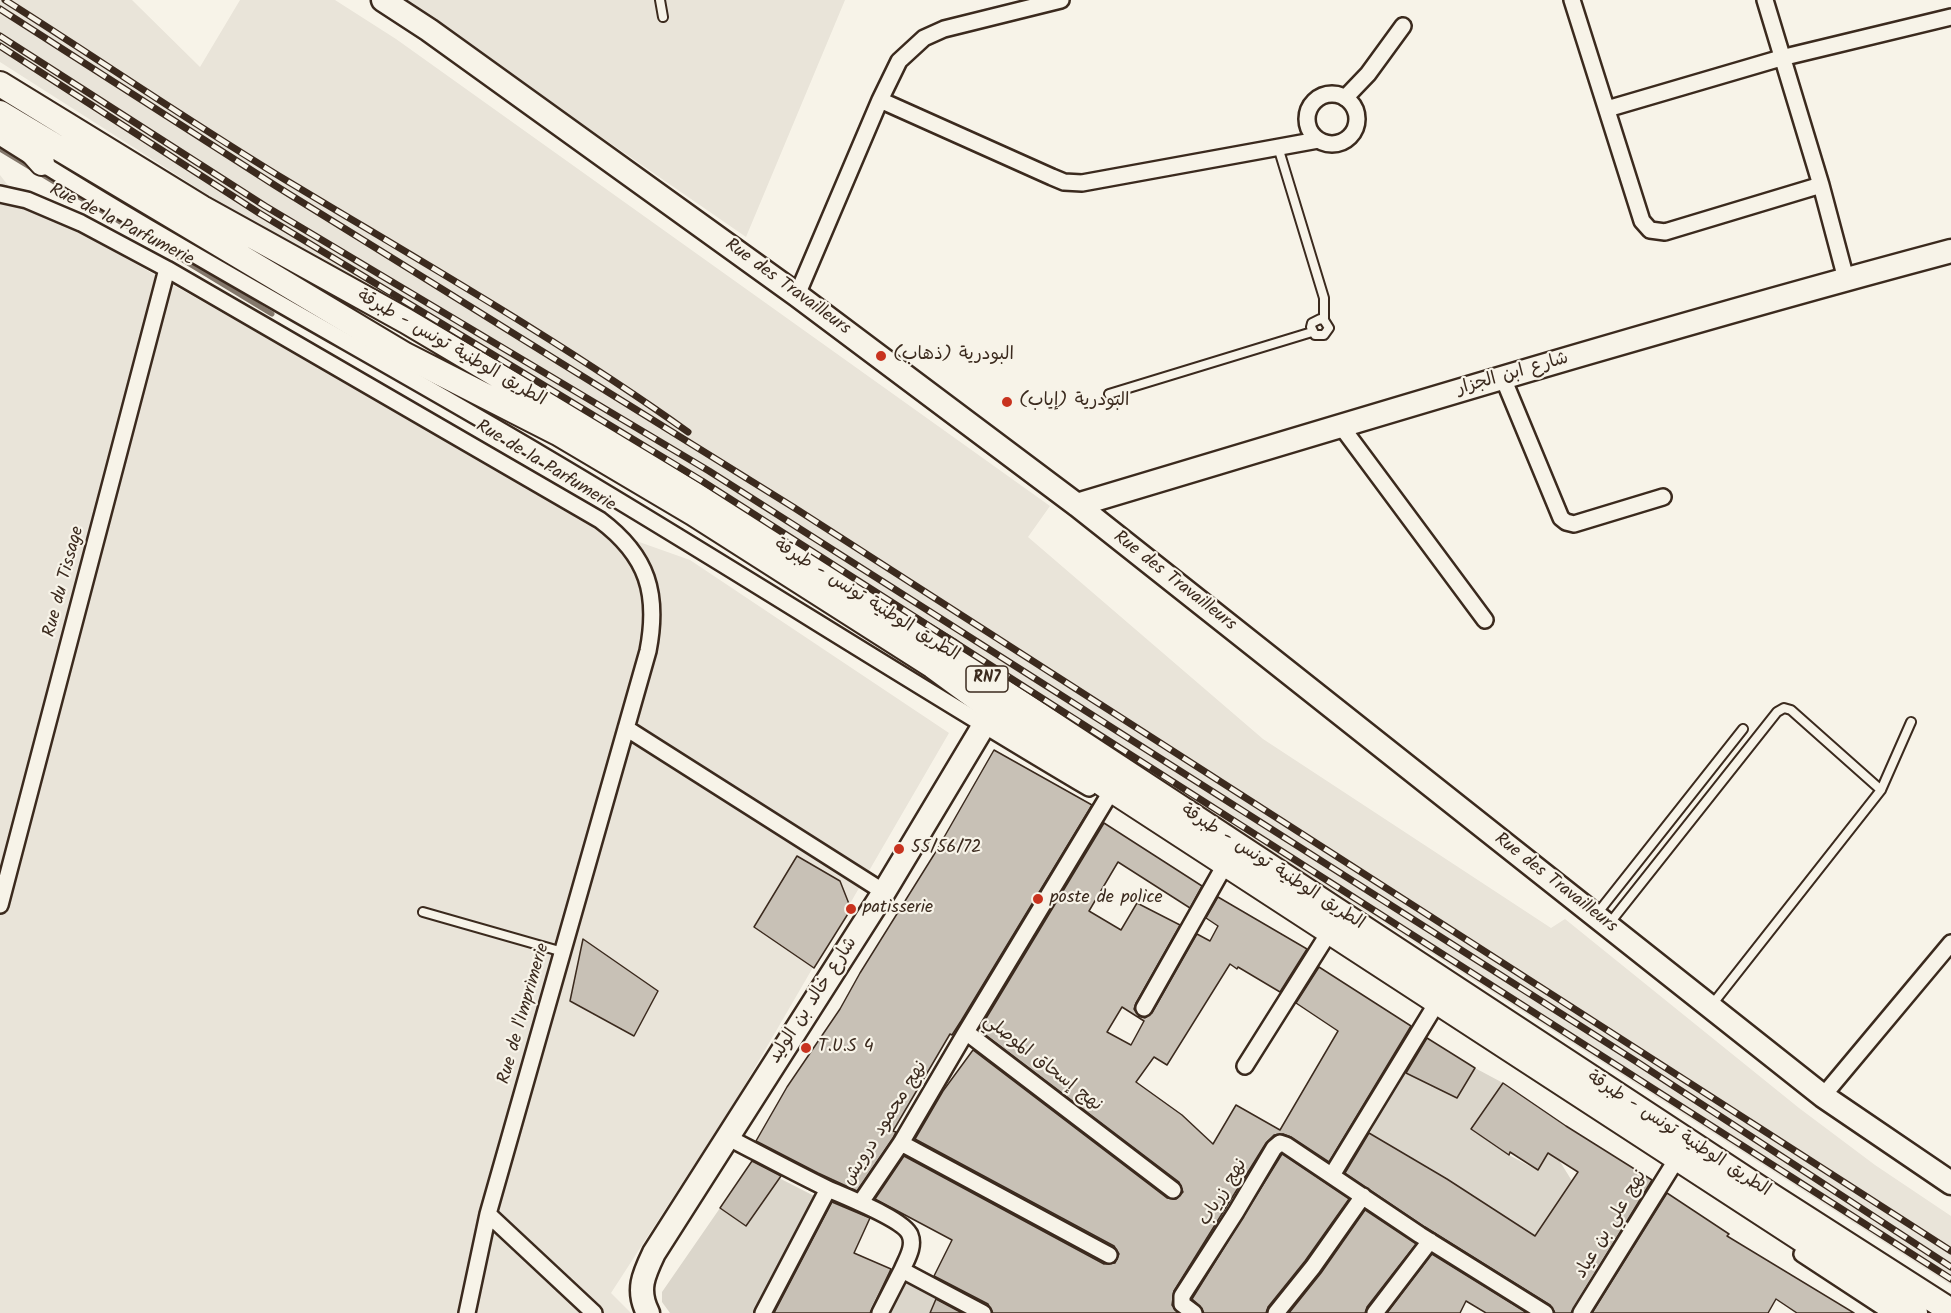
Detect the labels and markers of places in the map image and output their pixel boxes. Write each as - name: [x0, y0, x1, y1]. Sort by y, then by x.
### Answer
- place label: البودرية (ذهاب): [893, 345, 1014, 367]
- marker: البودرية (ذهاب): [874, 349, 888, 363]
- place label: البودرية (إياب): [1019, 391, 1130, 413]
- marker: البودرية (إياب): [1000, 395, 1014, 409]
- place label: 55/56/72: [911, 838, 982, 860]
- marker: 55/56/72: [892, 842, 906, 856]
- place label: poste de police: [1050, 888, 1163, 910]
- marker: poste de police: [1031, 892, 1045, 906]
- place label: patisserie: [863, 898, 933, 920]
- marker: patisserie: [844, 902, 858, 916]
- place label: T.U.S 4: [818, 1037, 874, 1059]
- marker: T.U.S 4: [799, 1041, 813, 1055]

